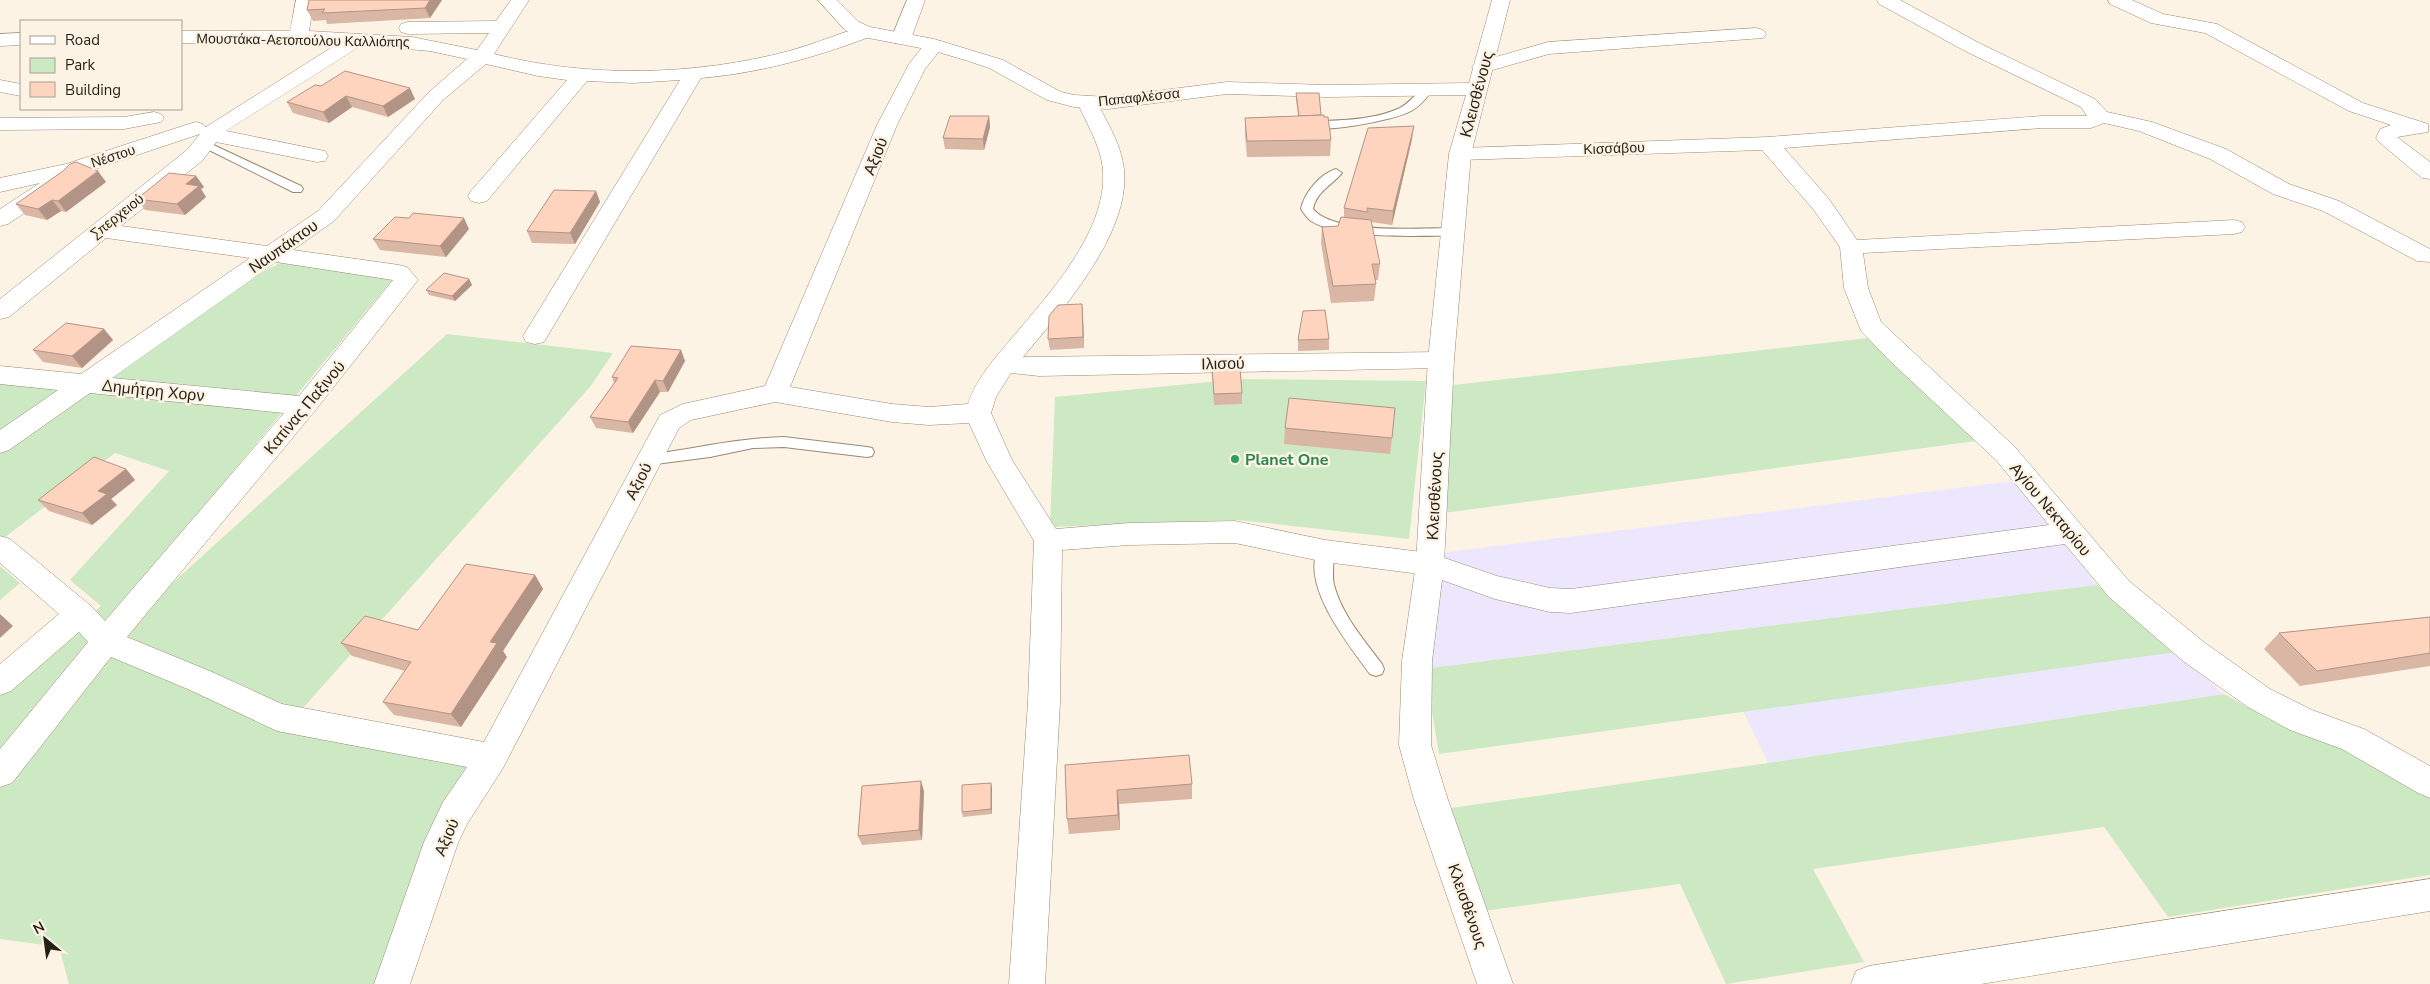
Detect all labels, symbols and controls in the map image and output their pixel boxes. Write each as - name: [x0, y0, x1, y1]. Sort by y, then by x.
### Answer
- legend: [20, 20, 182, 110]
- street label: Μουστάκα-Αετοπούλου Καλλιόπης: [196, 29, 410, 52]
- text: Road: [65, 30, 100, 50]
- street label: Κλεισθένους: [1455, 48, 1499, 140]
- text: Park: [65, 55, 95, 75]
- text: Building: [65, 80, 121, 100]
- street label: Παπαφλέσσα: [1097, 84, 1181, 111]
- street label: Αξιού: [858, 134, 893, 179]
- street label: Κισσάβου: [1583, 138, 1645, 159]
- street label: Νέστου: [88, 140, 138, 173]
- street label: Σπερχειού: [87, 190, 148, 243]
- street label: Ναυπάκτου: [245, 215, 323, 279]
- street label: Ιλισού: [1201, 353, 1245, 375]
- street label: Κατίνας Παξινού: [259, 356, 350, 459]
- street label: Δημήτρη Χορν: [100, 375, 206, 407]
- place label: Planet One: [1245, 449, 1329, 471]
- street label: Κλεισθένους: [1422, 451, 1448, 541]
- marker: Planet One: [1229, 453, 1241, 465]
- street label: Αγίου Νεκταρίου: [2005, 458, 2096, 561]
- street label: Αξιού: [620, 459, 658, 504]
- street label: Αξιού: [429, 815, 465, 860]
- street label: Κλεισθένους: [1442, 861, 1492, 952]
- north arrow: [20, 914, 70, 964]
- text: N: [30, 917, 48, 939]

